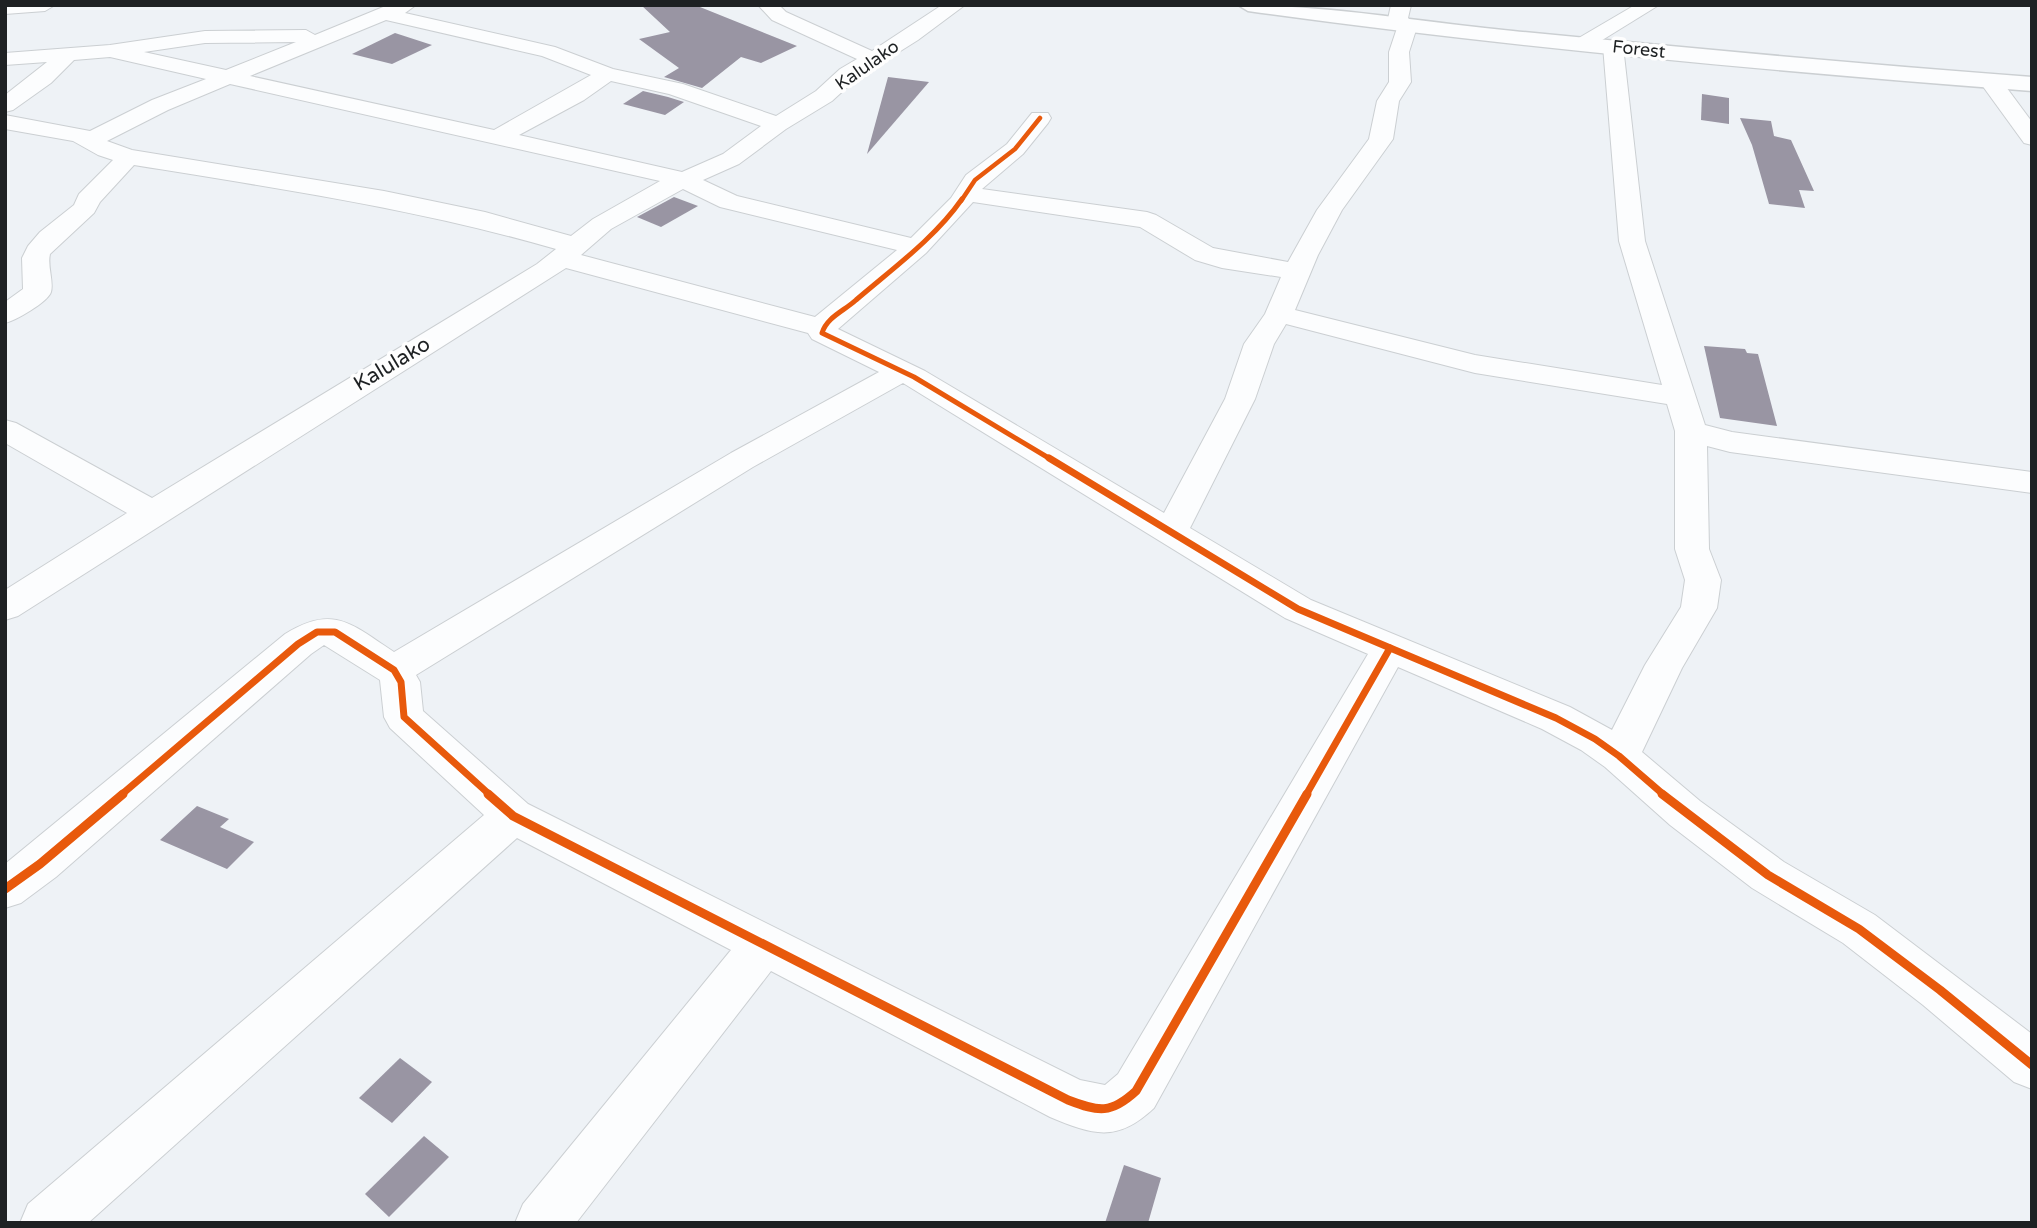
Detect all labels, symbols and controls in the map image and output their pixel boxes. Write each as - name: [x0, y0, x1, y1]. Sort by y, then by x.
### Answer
- street label: Kalulako: [831, 35, 903, 95]
- street label: Forest: [1611, 35, 1667, 63]
- street label: Kalulako: [349, 331, 435, 397]

